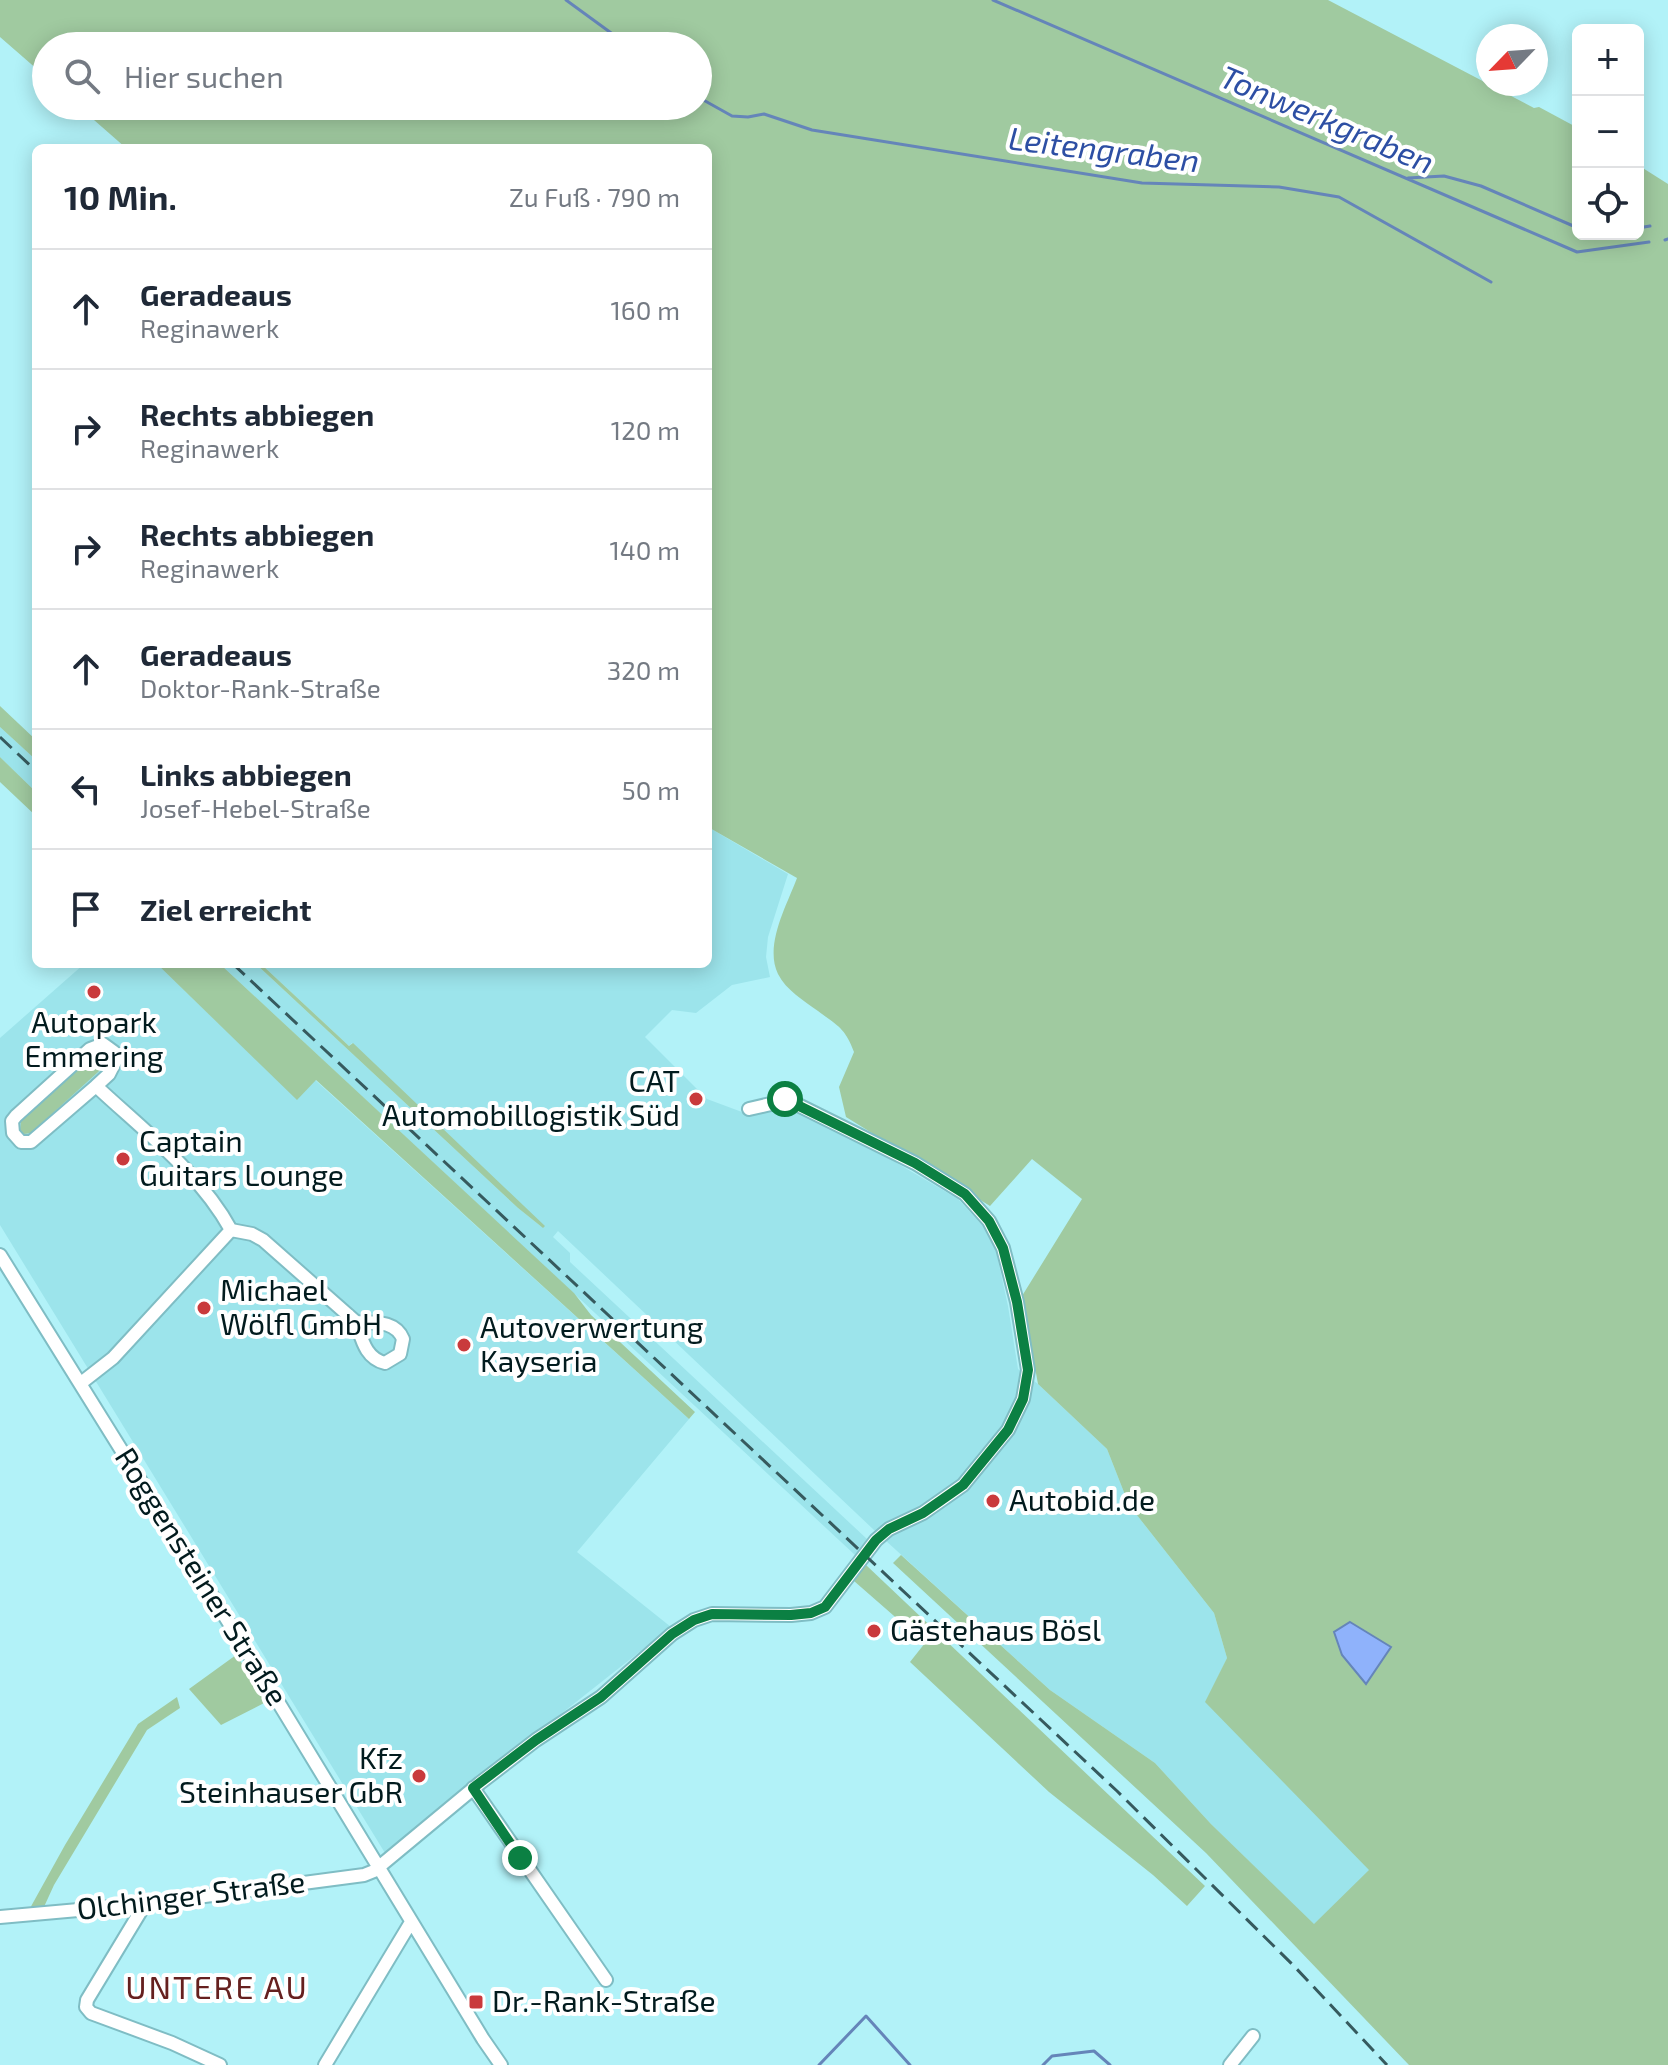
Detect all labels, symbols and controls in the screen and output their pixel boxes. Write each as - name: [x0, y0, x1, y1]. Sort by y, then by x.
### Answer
- north arrow: [1476, 24, 1548, 96]
- map controls: [1572, 24, 1644, 240]
- button: +: [1572, 24, 1644, 96]
- search box: [32, 32, 712, 120]
- icon: search: [60, 54, 104, 98]
- water label: Tonwerkgraben: [1215, 56, 1440, 181]
- text: Hier suchen: [124, 58, 284, 94]
- button: −: [1572, 96, 1644, 168]
- water label: Leitengraben: [1006, 117, 1202, 180]
- button: locate: [1572, 168, 1644, 240]
- text: 10 Min.: [64, 176, 177, 217]
- text: Zu Fuß · 790 m: [509, 181, 680, 212]
- text: Geradeaus: [140, 276, 292, 312]
- icon: ahead: [64, 287, 108, 331]
- text: 160 m: [611, 294, 680, 325]
- text: Reginawerk: [140, 312, 279, 343]
- text: Rechts abbiegen: [140, 396, 374, 432]
- icon: right: [64, 407, 108, 451]
- text: 120 m: [611, 414, 680, 445]
- text: Reginawerk: [140, 432, 279, 463]
- text: Rechts abbiegen: [140, 516, 374, 552]
- icon: right: [64, 527, 108, 571]
- text: 140 m: [609, 534, 680, 565]
- text: Reginawerk: [140, 552, 279, 583]
- text: Geradeaus: [140, 636, 292, 672]
- icon: ahead: [64, 647, 108, 691]
- text: 320 m: [607, 654, 680, 685]
- text: Doktor-Rank-Straße: [140, 672, 381, 703]
- text: Links abbiegen: [140, 756, 352, 792]
- icon: left: [64, 767, 108, 811]
- text: 50 m: [622, 774, 680, 805]
- text: Josef-Hebel-Straße: [140, 792, 371, 823]
- icon: arrive: [64, 887, 108, 931]
- text: Ziel erreicht: [140, 891, 312, 927]
- marker: Autopark Emmering: [85, 983, 103, 1001]
- place label: Autopark Emmering: [24, 1003, 164, 1073]
- place label: CAT Automobillogistik Süd: [382, 1062, 680, 1132]
- route start: [767, 1081, 803, 1117]
- marker: CAT Automobillogistik Süd: [687, 1090, 705, 1108]
- place label: Captain Guitars Lounge: [139, 1122, 344, 1192]
- marker: Captain Guitars Lounge: [114, 1150, 132, 1168]
- place label: Michael Wölfl GmbH: [220, 1271, 382, 1341]
- marker: Michael Wölfl GmbH: [195, 1299, 213, 1317]
- place label: Autoverwertung Kayseria: [480, 1308, 704, 1378]
- marker: Autoverwertung Kayseria: [455, 1336, 473, 1354]
- street label: Roggensteiner Straße: [109, 1440, 297, 1711]
- place label: Autobid.de: [1009, 1481, 1155, 1517]
- marker: Autobid.de: [984, 1492, 1002, 1510]
- place label: Gästehaus Bösl: [890, 1611, 1101, 1647]
- marker: Gästehaus Bösl: [865, 1622, 883, 1640]
- place label: Kfz Steinhauser GbR: [179, 1739, 403, 1809]
- marker: Kfz Steinhauser GbR: [410, 1767, 428, 1785]
- route end: [502, 1840, 538, 1876]
- street label: Olchinger Straße: [75, 1862, 307, 1926]
- district label: UNTERE AU: [125, 1967, 309, 2005]
- place label: Dr.-Rank-Straße: [492, 1982, 716, 2018]
- marker: Dr.-Rank-Straße: [467, 1993, 485, 2011]

